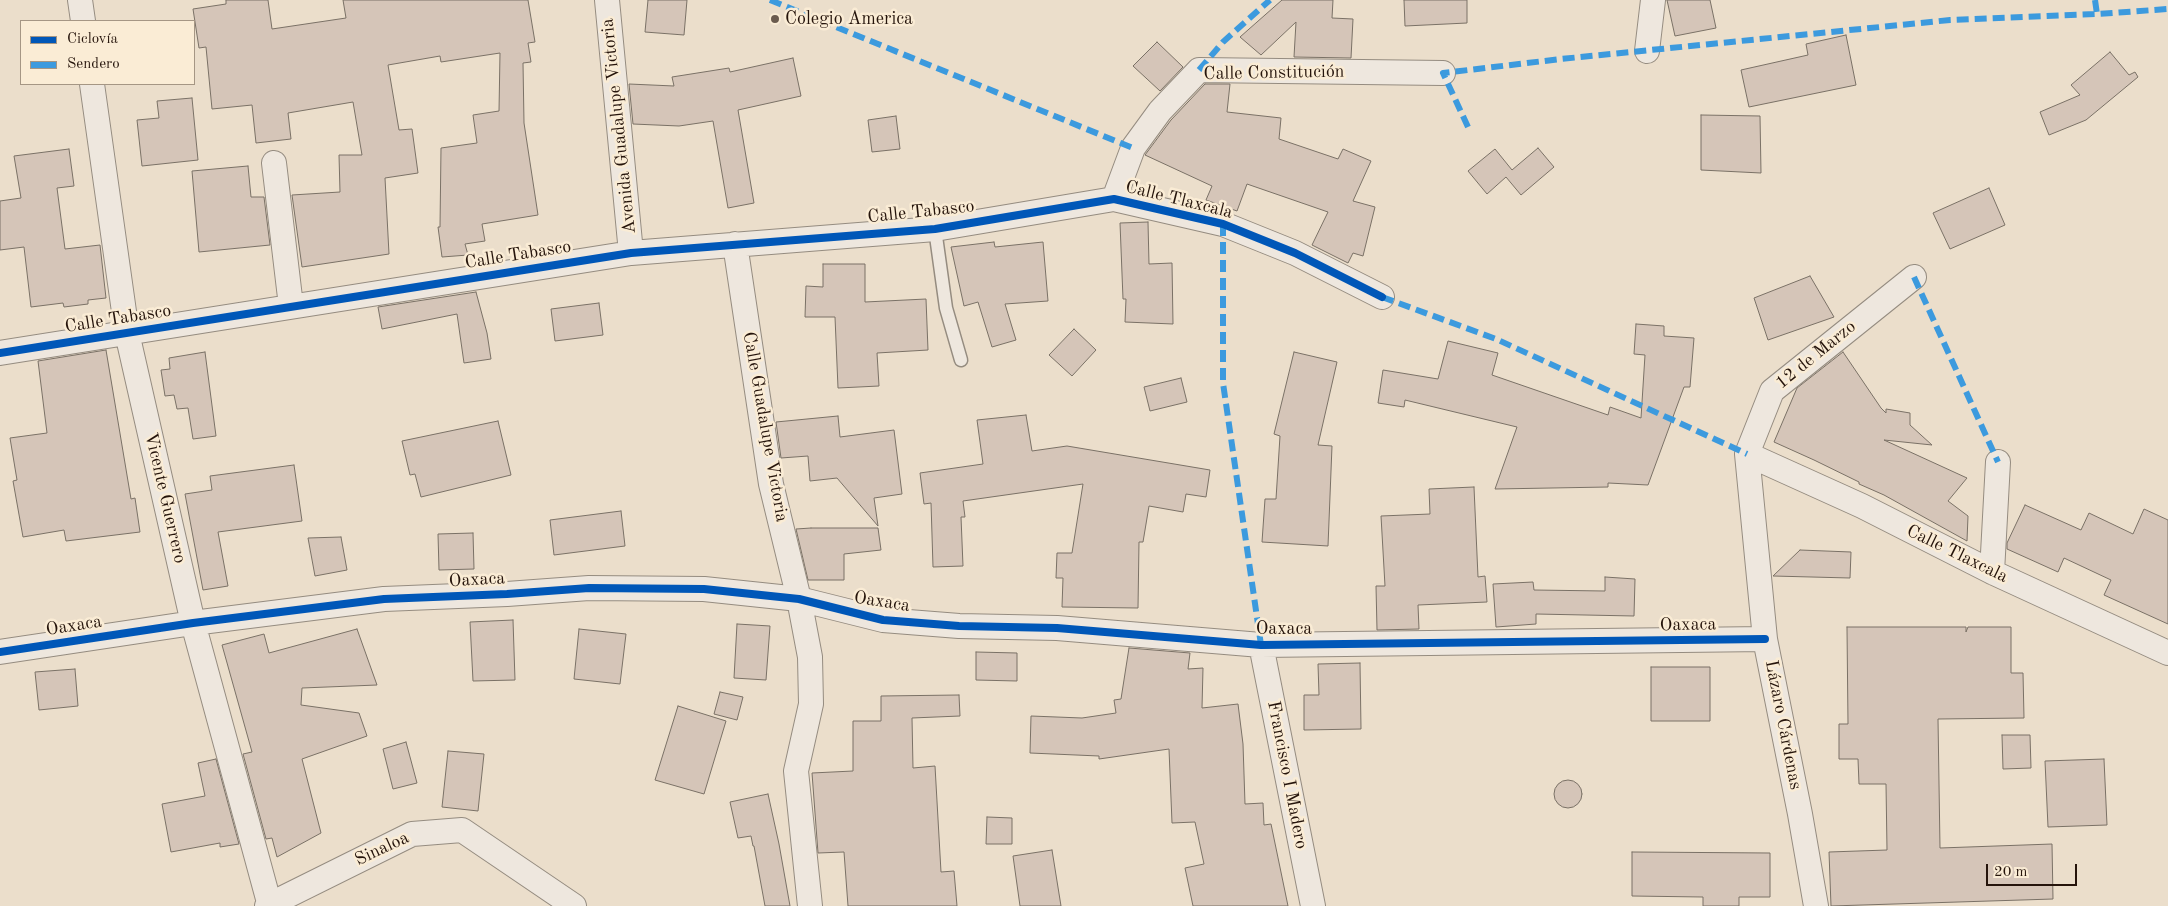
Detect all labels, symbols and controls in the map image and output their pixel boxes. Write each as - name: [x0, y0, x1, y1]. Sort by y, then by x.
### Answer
- place label: Colegio America: [785, 8, 913, 30]
- marker: Colegio America: [769, 13, 781, 25]
- street label: Avenida Guadalupe Victoria: [597, 17, 641, 235]
- legend: [20, 20, 195, 85]
- text: Ciclovía: [67, 32, 118, 47]
- text: Sendero: [67, 57, 120, 72]
- street label: Calle Constitución: [1203, 61, 1345, 85]
- street label: Calle Tlaxcala: [1123, 176, 1235, 224]
- street label: Calle Tabasco: [866, 196, 976, 228]
- street label: Calle Tabasco: [463, 236, 573, 274]
- street label: Calle Tabasco: [63, 300, 173, 338]
- street label: 12 de Marzo: [1772, 316, 1860, 394]
- street label: Calle Guadalupe Victoria: [738, 330, 792, 524]
- street label: Vicente Guerrero: [139, 430, 191, 566]
- street label: Calle Tlaxcala: [1903, 520, 2011, 588]
- street label: Oaxaca: [448, 568, 506, 592]
- street label: Oaxaca: [852, 587, 912, 617]
- street label: Oaxaca: [44, 611, 104, 641]
- street label: Oaxaca: [1660, 614, 1716, 636]
- street label: Oaxaca: [1256, 618, 1312, 640]
- street label: Lázaro Cárdenas: [1760, 658, 1806, 792]
- street label: Francisco I Madero: [1262, 699, 1312, 851]
- street label: Sinaloa: [351, 827, 413, 871]
- scale bar: [1988, 854, 2079, 886]
- text: 20 m: [1994, 865, 2028, 880]

